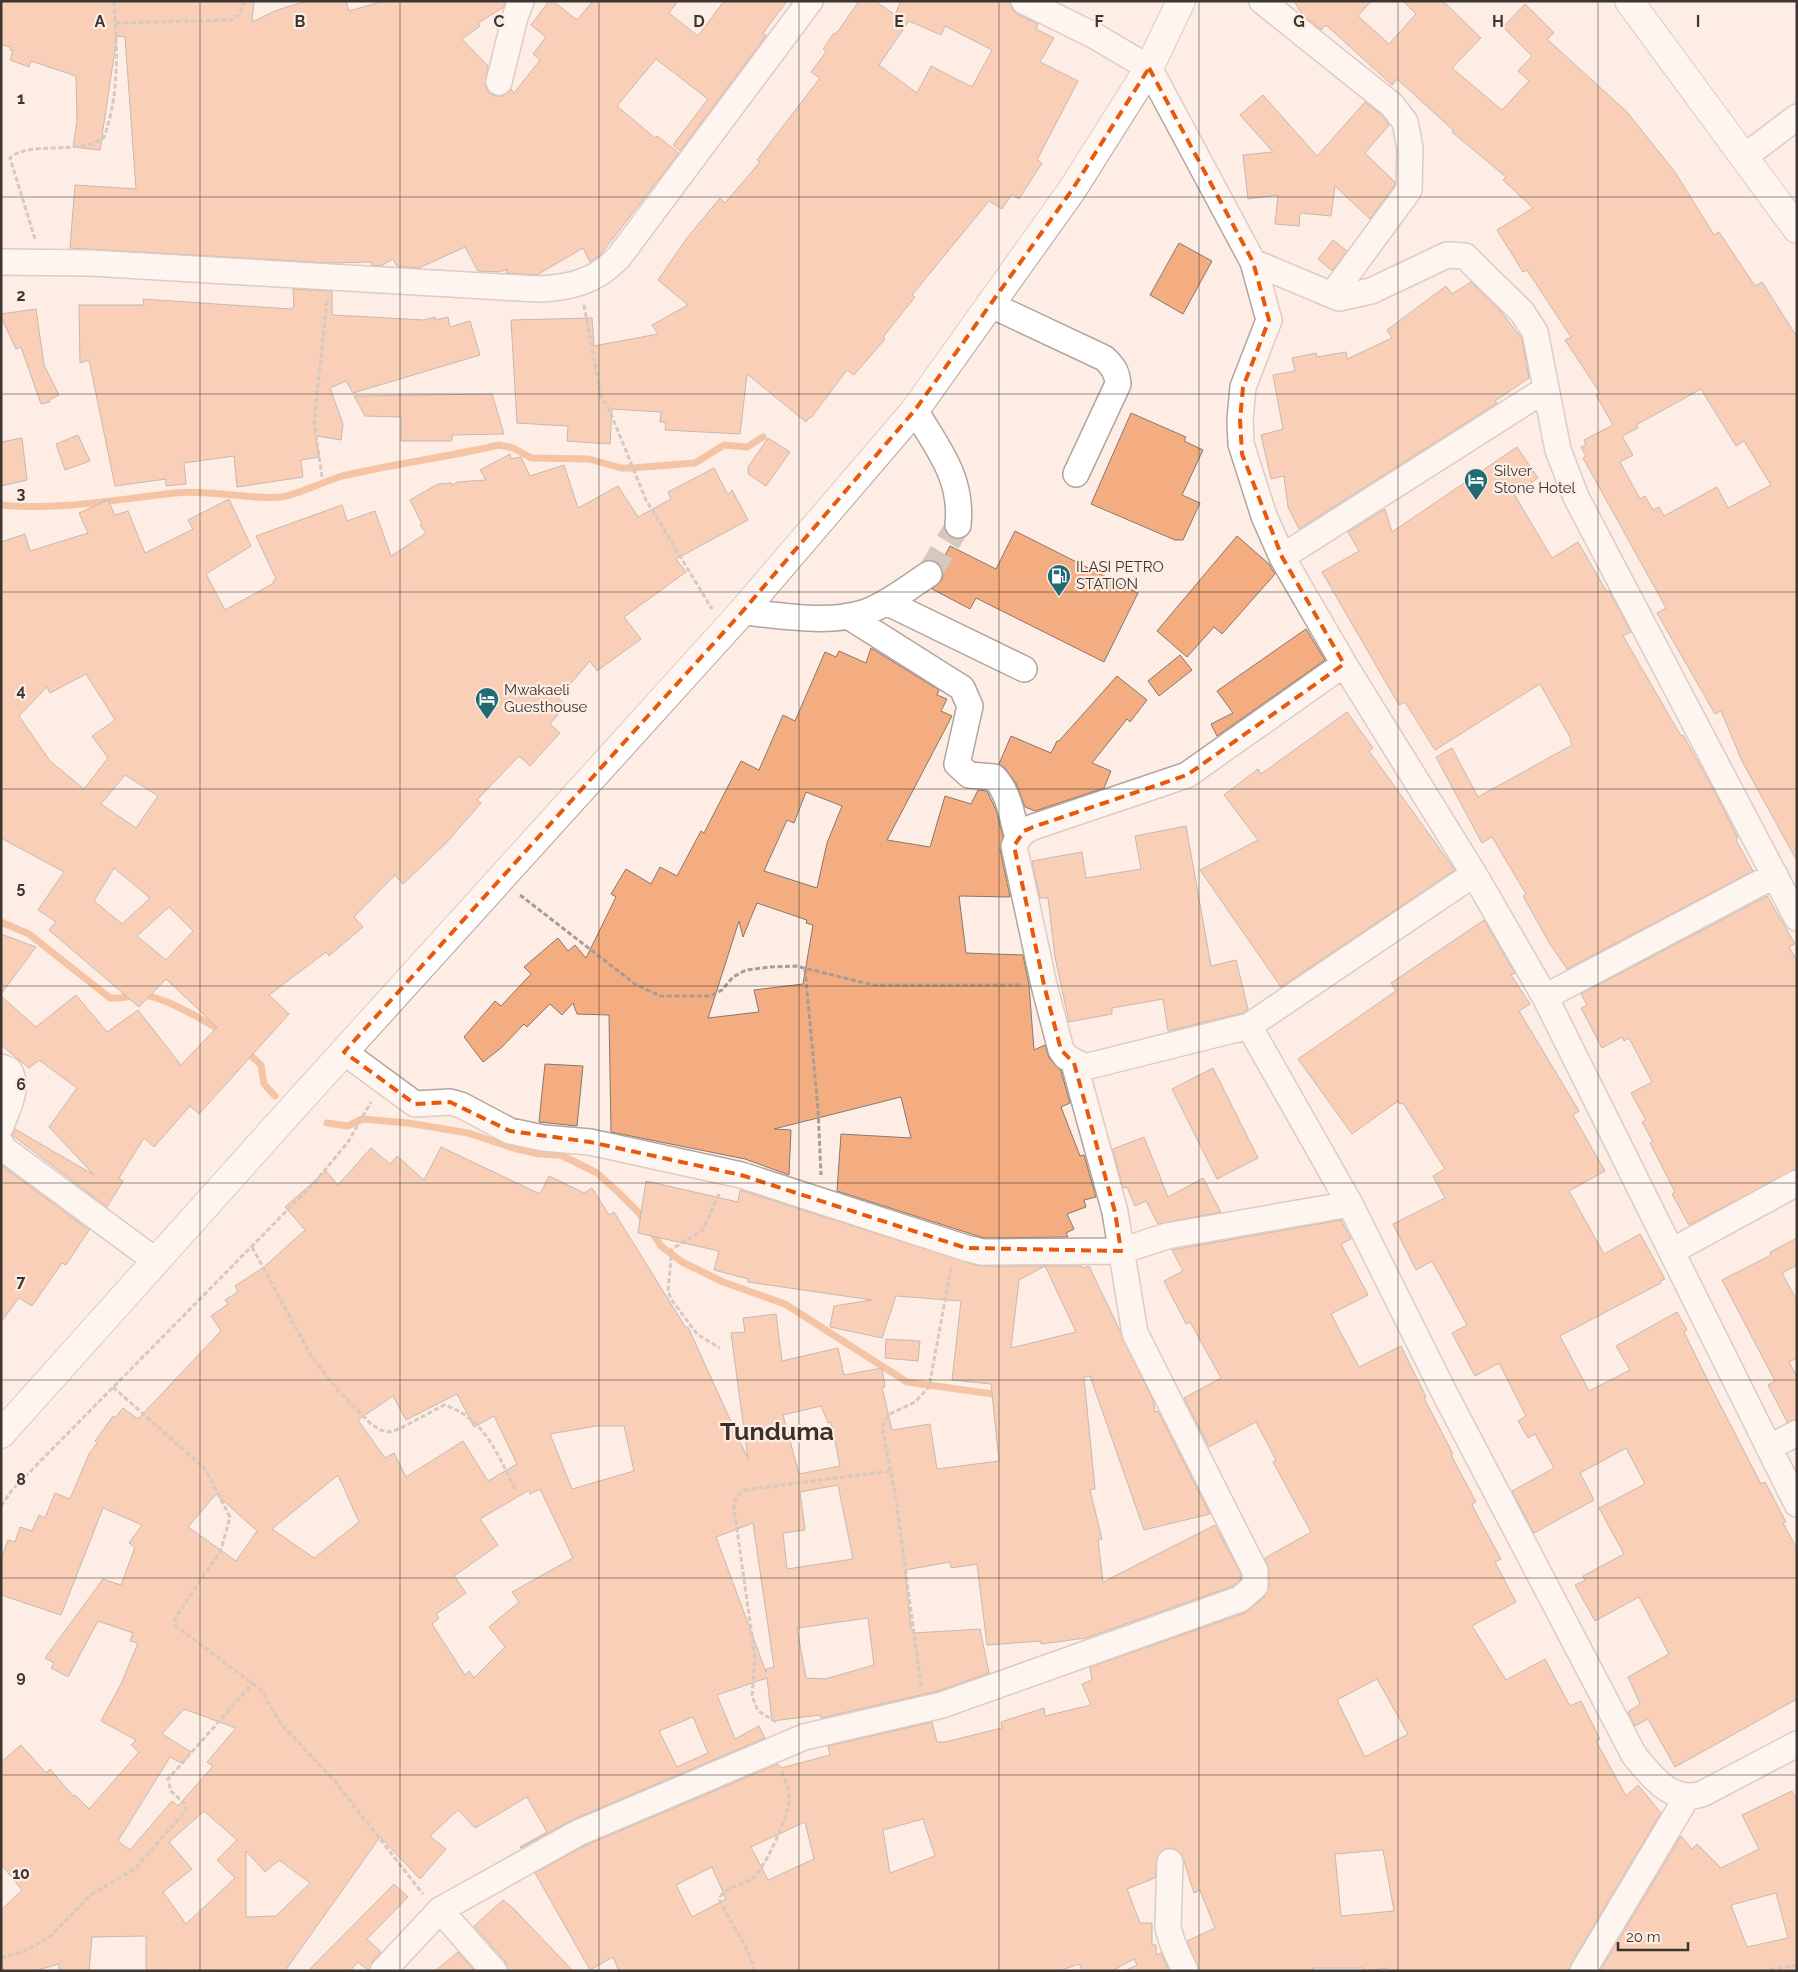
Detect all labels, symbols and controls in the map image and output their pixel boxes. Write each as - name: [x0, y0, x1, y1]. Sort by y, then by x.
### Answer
- text: A: [95, 12, 106, 31]
- text: B: [295, 12, 306, 31]
- text: C: [494, 12, 505, 31]
- text: D: [693, 12, 705, 31]
- text: E: [894, 12, 904, 31]
- text: F: [1094, 12, 1104, 31]
- text: G: [1293, 12, 1305, 31]
- text: H: [1492, 12, 1504, 31]
- text: I: [1696, 12, 1700, 31]
- text: 1: [17, 89, 25, 108]
- text: 2: [16, 286, 26, 305]
- place label: Silver Stone Hotel: [1494, 462, 1577, 497]
- hotel icon: Silver Stone Hotel: [1463, 467, 1489, 501]
- text: 3: [17, 484, 26, 503]
- place label: ILASI PETRO STATION: [1076, 558, 1164, 593]
- fuel station icon: ILASI PETRO STATION: [1046, 563, 1072, 597]
- text: 4: [16, 681, 26, 700]
- place label: Mwakaeli Guesthouse: [504, 681, 588, 716]
- hotel icon: Mwakaeli Guesthouse: [474, 686, 500, 720]
- text: 5: [17, 878, 26, 897]
- text: 6: [16, 1075, 26, 1094]
- text: 7: [17, 1272, 26, 1291]
- district label: Tunduma: [720, 1416, 834, 1446]
- text: 8: [16, 1470, 26, 1489]
- text: 9: [16, 1667, 26, 1686]
- text: 10: [12, 1864, 30, 1883]
- scale bar: [1618, 1920, 1688, 1952]
- text: 20 m: [1626, 1928, 1661, 1946]

